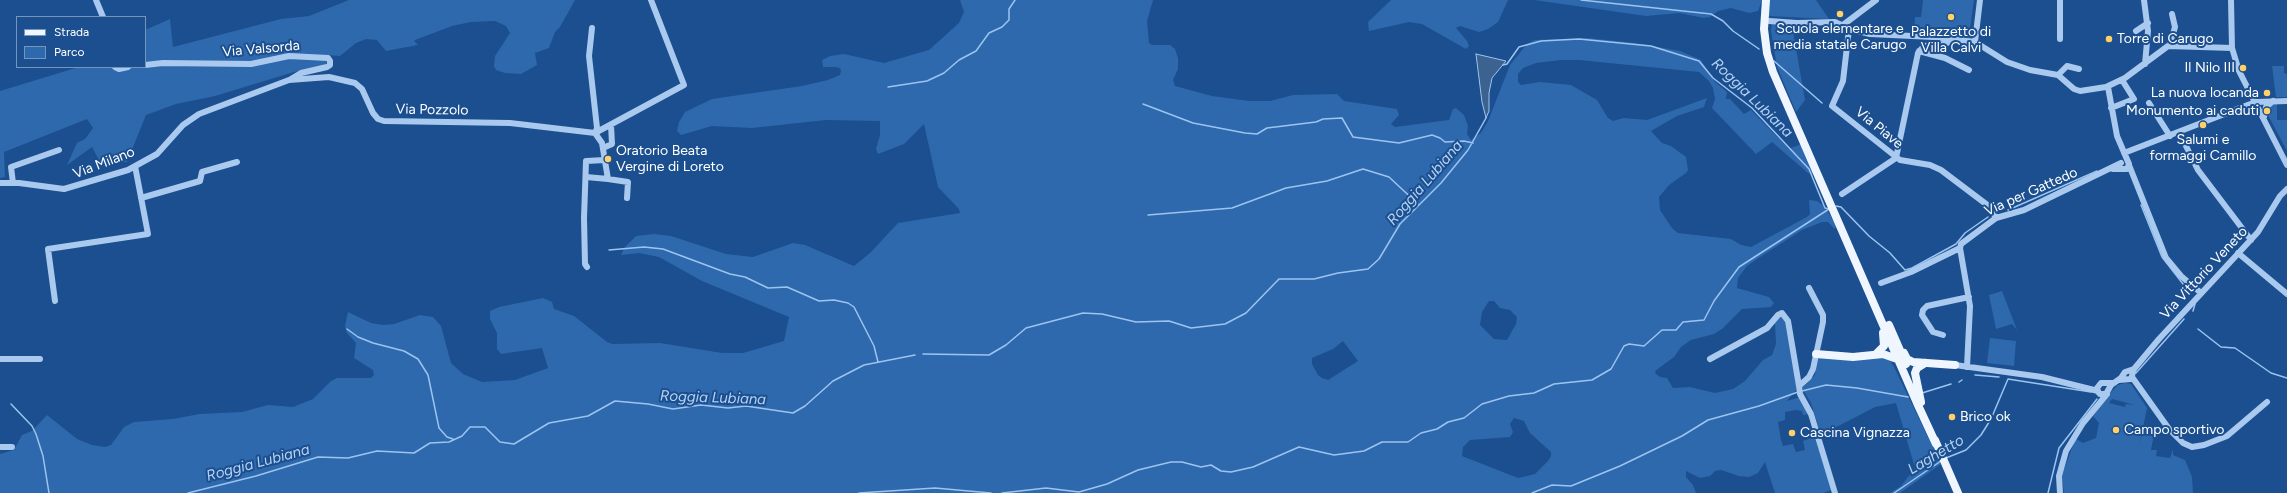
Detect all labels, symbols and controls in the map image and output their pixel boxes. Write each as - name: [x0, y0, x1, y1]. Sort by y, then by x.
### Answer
- marker: Scuola elementare e media statale Carugo: [1835, 9, 1845, 19]
- marker: Palazzetto di Villa Calvi: [1946, 12, 1956, 22]
- legend: [16, 16, 146, 68]
- place label: Scuola elementare e media statale Carugo: [1773, 21, 1907, 54]
- place label: Palazzetto di Villa Calvi: [1911, 24, 1991, 56]
- text: Strada: [54, 25, 89, 39]
- place label: Torre di Carugo: [2117, 31, 2214, 47]
- marker: Torre di Carugo: [2104, 34, 2114, 44]
- street label: Via Valsorda: [222, 37, 300, 61]
- text: Parco: [54, 45, 84, 59]
- water label: Roggia Lubiana: [1708, 55, 1796, 141]
- place label: Il Nilo III: [2185, 60, 2235, 76]
- marker: Il Nilo III: [2238, 63, 2248, 73]
- place label: La nuova locanda: [2151, 85, 2259, 101]
- marker: La nuova locanda: [2262, 88, 2272, 98]
- street label: Via Pozzolo: [396, 101, 468, 119]
- place label: Monumento ai caduti: [2126, 103, 2259, 119]
- street label: Via Piave: [1852, 104, 1906, 152]
- marker: Monumento ai caduti: [2262, 106, 2272, 116]
- marker: Salumi e formaggi Camillo: [2198, 120, 2208, 130]
- place label: Salumi e formaggi Camillo: [2150, 132, 2256, 164]
- water label: Roggia Lubiana: [1383, 137, 1467, 229]
- place label: Oratorio Beata Vergine di Loreto: [616, 143, 724, 176]
- street label: Via Milano: [71, 144, 137, 182]
- marker: Oratorio Beata Vergine di Loreto: [603, 154, 613, 164]
- street label: Via per Gattedo: [1982, 164, 2080, 220]
- street label: Via Vittorio Veneto: [2157, 223, 2251, 323]
- water label: Roggia Lubiana: [660, 387, 766, 409]
- place label: Brico ok: [1960, 409, 2011, 425]
- marker: Brico ok: [1947, 412, 1957, 422]
- place label: Campo sportivo: [2124, 422, 2224, 438]
- place label: Cascina Vignazza: [1800, 425, 1910, 441]
- marker: Campo sportivo: [2111, 425, 2121, 435]
- marker: Cascina Vignazza: [1787, 428, 1797, 438]
- water label: Laghetto: [1905, 431, 1967, 479]
- water label: Roggia Lubiana: [204, 441, 312, 485]

